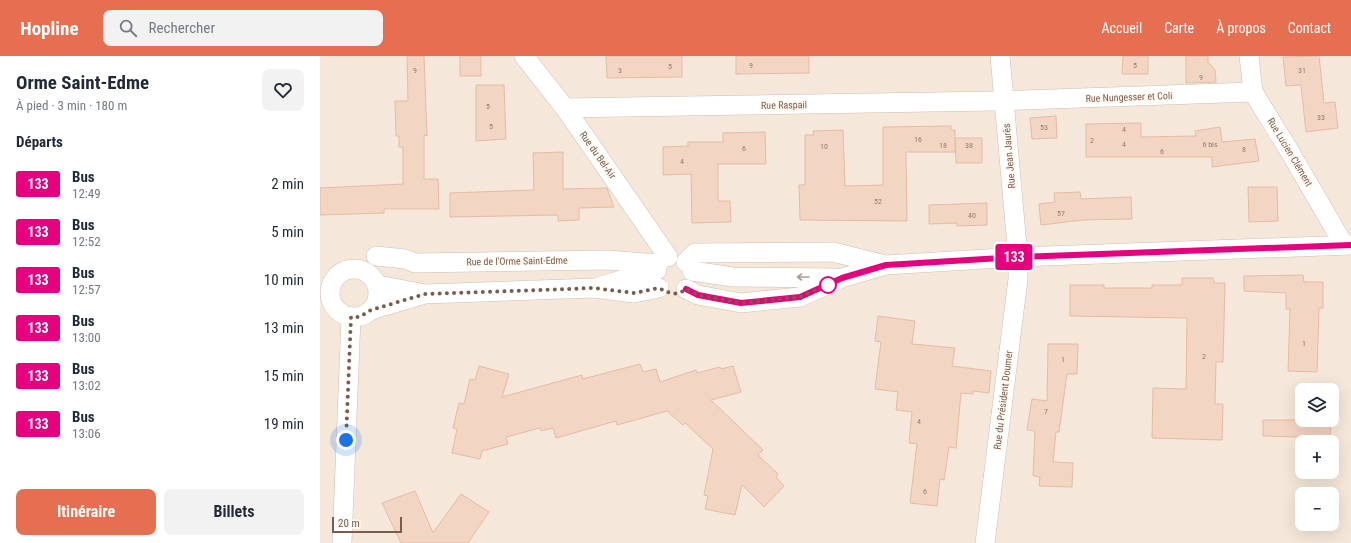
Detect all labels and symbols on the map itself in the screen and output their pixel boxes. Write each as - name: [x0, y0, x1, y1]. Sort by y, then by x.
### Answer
- house number: 9: [749, 61, 753, 70]
- house number: 5: [1133, 61, 1137, 70]
- house number: 5: [668, 62, 672, 71]
- house number: 9: [413, 66, 417, 75]
- house number: 3: [618, 66, 622, 75]
- house number: 31: [1298, 66, 1306, 75]
- house number: 9: [1199, 73, 1203, 82]
- street label: Rue Nungesser et Coli: [1085, 90, 1173, 104]
- street label: Rue Raspail: [761, 99, 807, 111]
- house number: 5: [486, 102, 490, 111]
- house number: 33: [1317, 113, 1325, 122]
- street label: Rue Lucien Clément: [1265, 116, 1315, 188]
- house number: 5: [489, 122, 493, 131]
- street label: Rue Jean Jaurès: [1001, 123, 1017, 189]
- house number: 53: [1040, 123, 1048, 132]
- house number: 4: [1122, 125, 1126, 134]
- street label: Rue du Bel-Air: [578, 129, 618, 181]
- house number: 16: [914, 135, 922, 144]
- house number: 2: [1090, 136, 1094, 145]
- house number: 4: [1122, 140, 1126, 149]
- house number: 6 bis: [1202, 140, 1218, 149]
- house number: 18: [939, 141, 947, 150]
- house number: 38: [965, 141, 973, 150]
- house number: 10: [820, 142, 828, 151]
- house number: 6: [742, 144, 746, 153]
- house number: 8: [1242, 145, 1246, 154]
- house number: 6: [1160, 147, 1164, 156]
- house number: 4: [680, 157, 684, 166]
- house number: 52: [874, 197, 882, 206]
- house number: 57: [1057, 209, 1065, 218]
- house number: 40: [968, 211, 976, 220]
- line badge: 133: [991, 244, 1037, 270]
- street label: Rue de l'Orme Saint-Edme: [466, 255, 568, 267]
- one-way arrow: [797, 273, 810, 281]
- unlabelled marker: [819, 276, 837, 294]
- house number: 1: [1302, 339, 1306, 348]
- street label: Rue du Président Doumer: [991, 350, 1015, 450]
- house number: 2: [1202, 352, 1206, 361]
- house number: 1: [1061, 355, 1065, 364]
- house number: 7: [1044, 407, 1048, 416]
- house number: 4: [917, 417, 921, 426]
- your location: [336, 430, 356, 450]
- house number: 6: [923, 487, 927, 496]
- scale bar: [332, 515, 402, 534]

